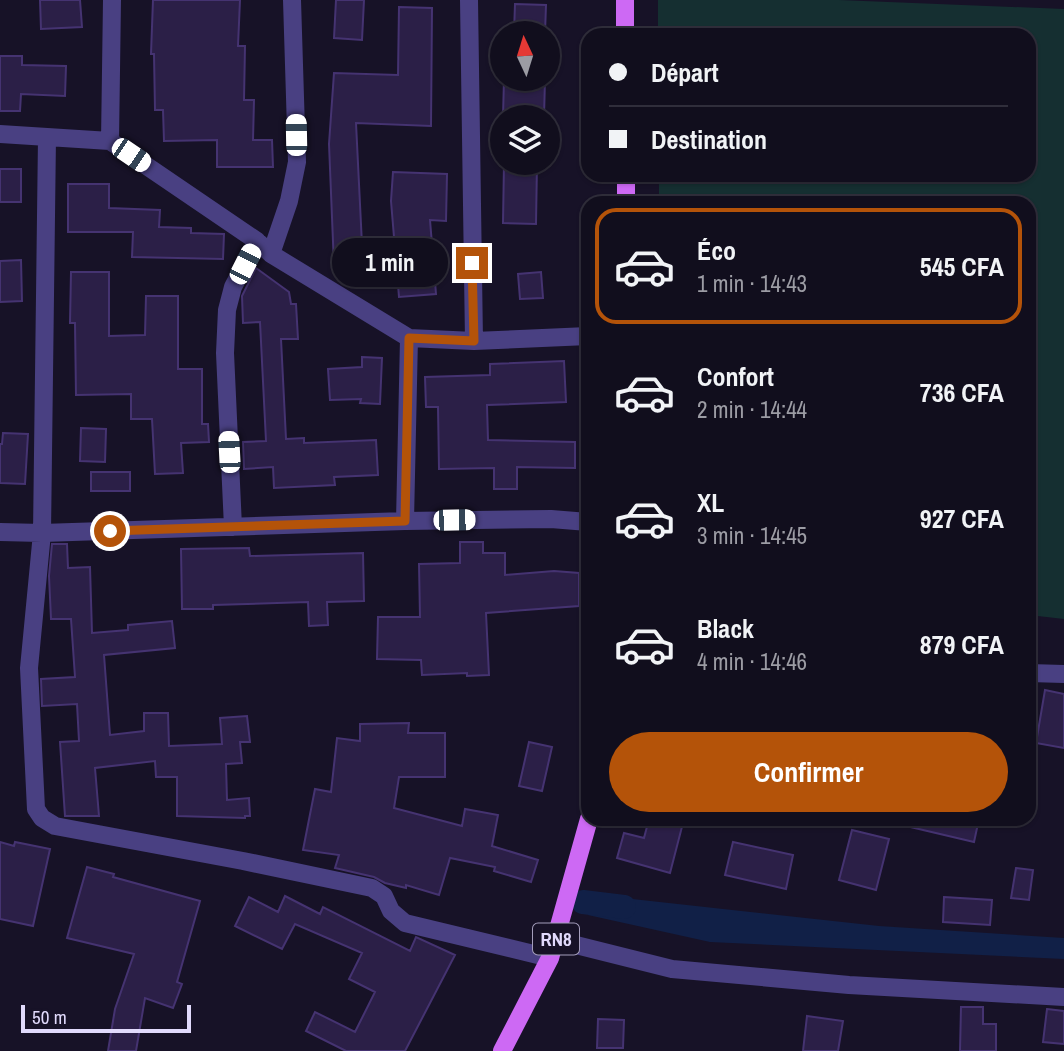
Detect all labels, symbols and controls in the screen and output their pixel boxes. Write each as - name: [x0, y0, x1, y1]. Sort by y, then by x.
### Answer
- north arrow: [490, 21, 560, 91]
- map controls: [490, 21, 560, 175]
- text: Départ: [651, 55, 719, 90]
- button: layers: [490, 105, 560, 175]
- car: [286, 114, 307, 156]
- text: Destination: [651, 122, 767, 157]
- car: [108, 135, 155, 175]
- text: Éco: [697, 233, 736, 268]
- icon: car: [613, 235, 676, 298]
- callout: 1 min: [332, 238, 448, 288]
- car: [227, 241, 264, 287]
- text: 1 min: [365, 247, 415, 278]
- route end: [456, 247, 488, 279]
- text: 545 CFA: [920, 249, 1004, 284]
- text: 1 min · 14:43: [697, 268, 807, 299]
- text: Confort: [697, 359, 774, 394]
- icon: car: [613, 361, 676, 424]
- text: 736 CFA: [920, 375, 1004, 410]
- text: 2 min · 14:44: [697, 394, 807, 425]
- car: [218, 430, 241, 474]
- text: XL: [697, 485, 724, 520]
- icon: car: [613, 487, 676, 550]
- text: 927 CFA: [920, 501, 1004, 536]
- car: [433, 509, 476, 531]
- route start: [94, 515, 126, 547]
- text: 3 min · 14:45: [697, 520, 807, 551]
- text: Black: [697, 611, 754, 646]
- icon: car: [613, 613, 676, 676]
- text: 879 CFA: [920, 627, 1004, 662]
- text: 4 min · 14:46: [697, 646, 807, 677]
- button: Confirmer: [609, 732, 1008, 812]
- road number: RN8: [533, 923, 579, 954]
- scale bar: [21, 1002, 191, 1034]
- text: 50 m: [32, 1004, 67, 1030]

